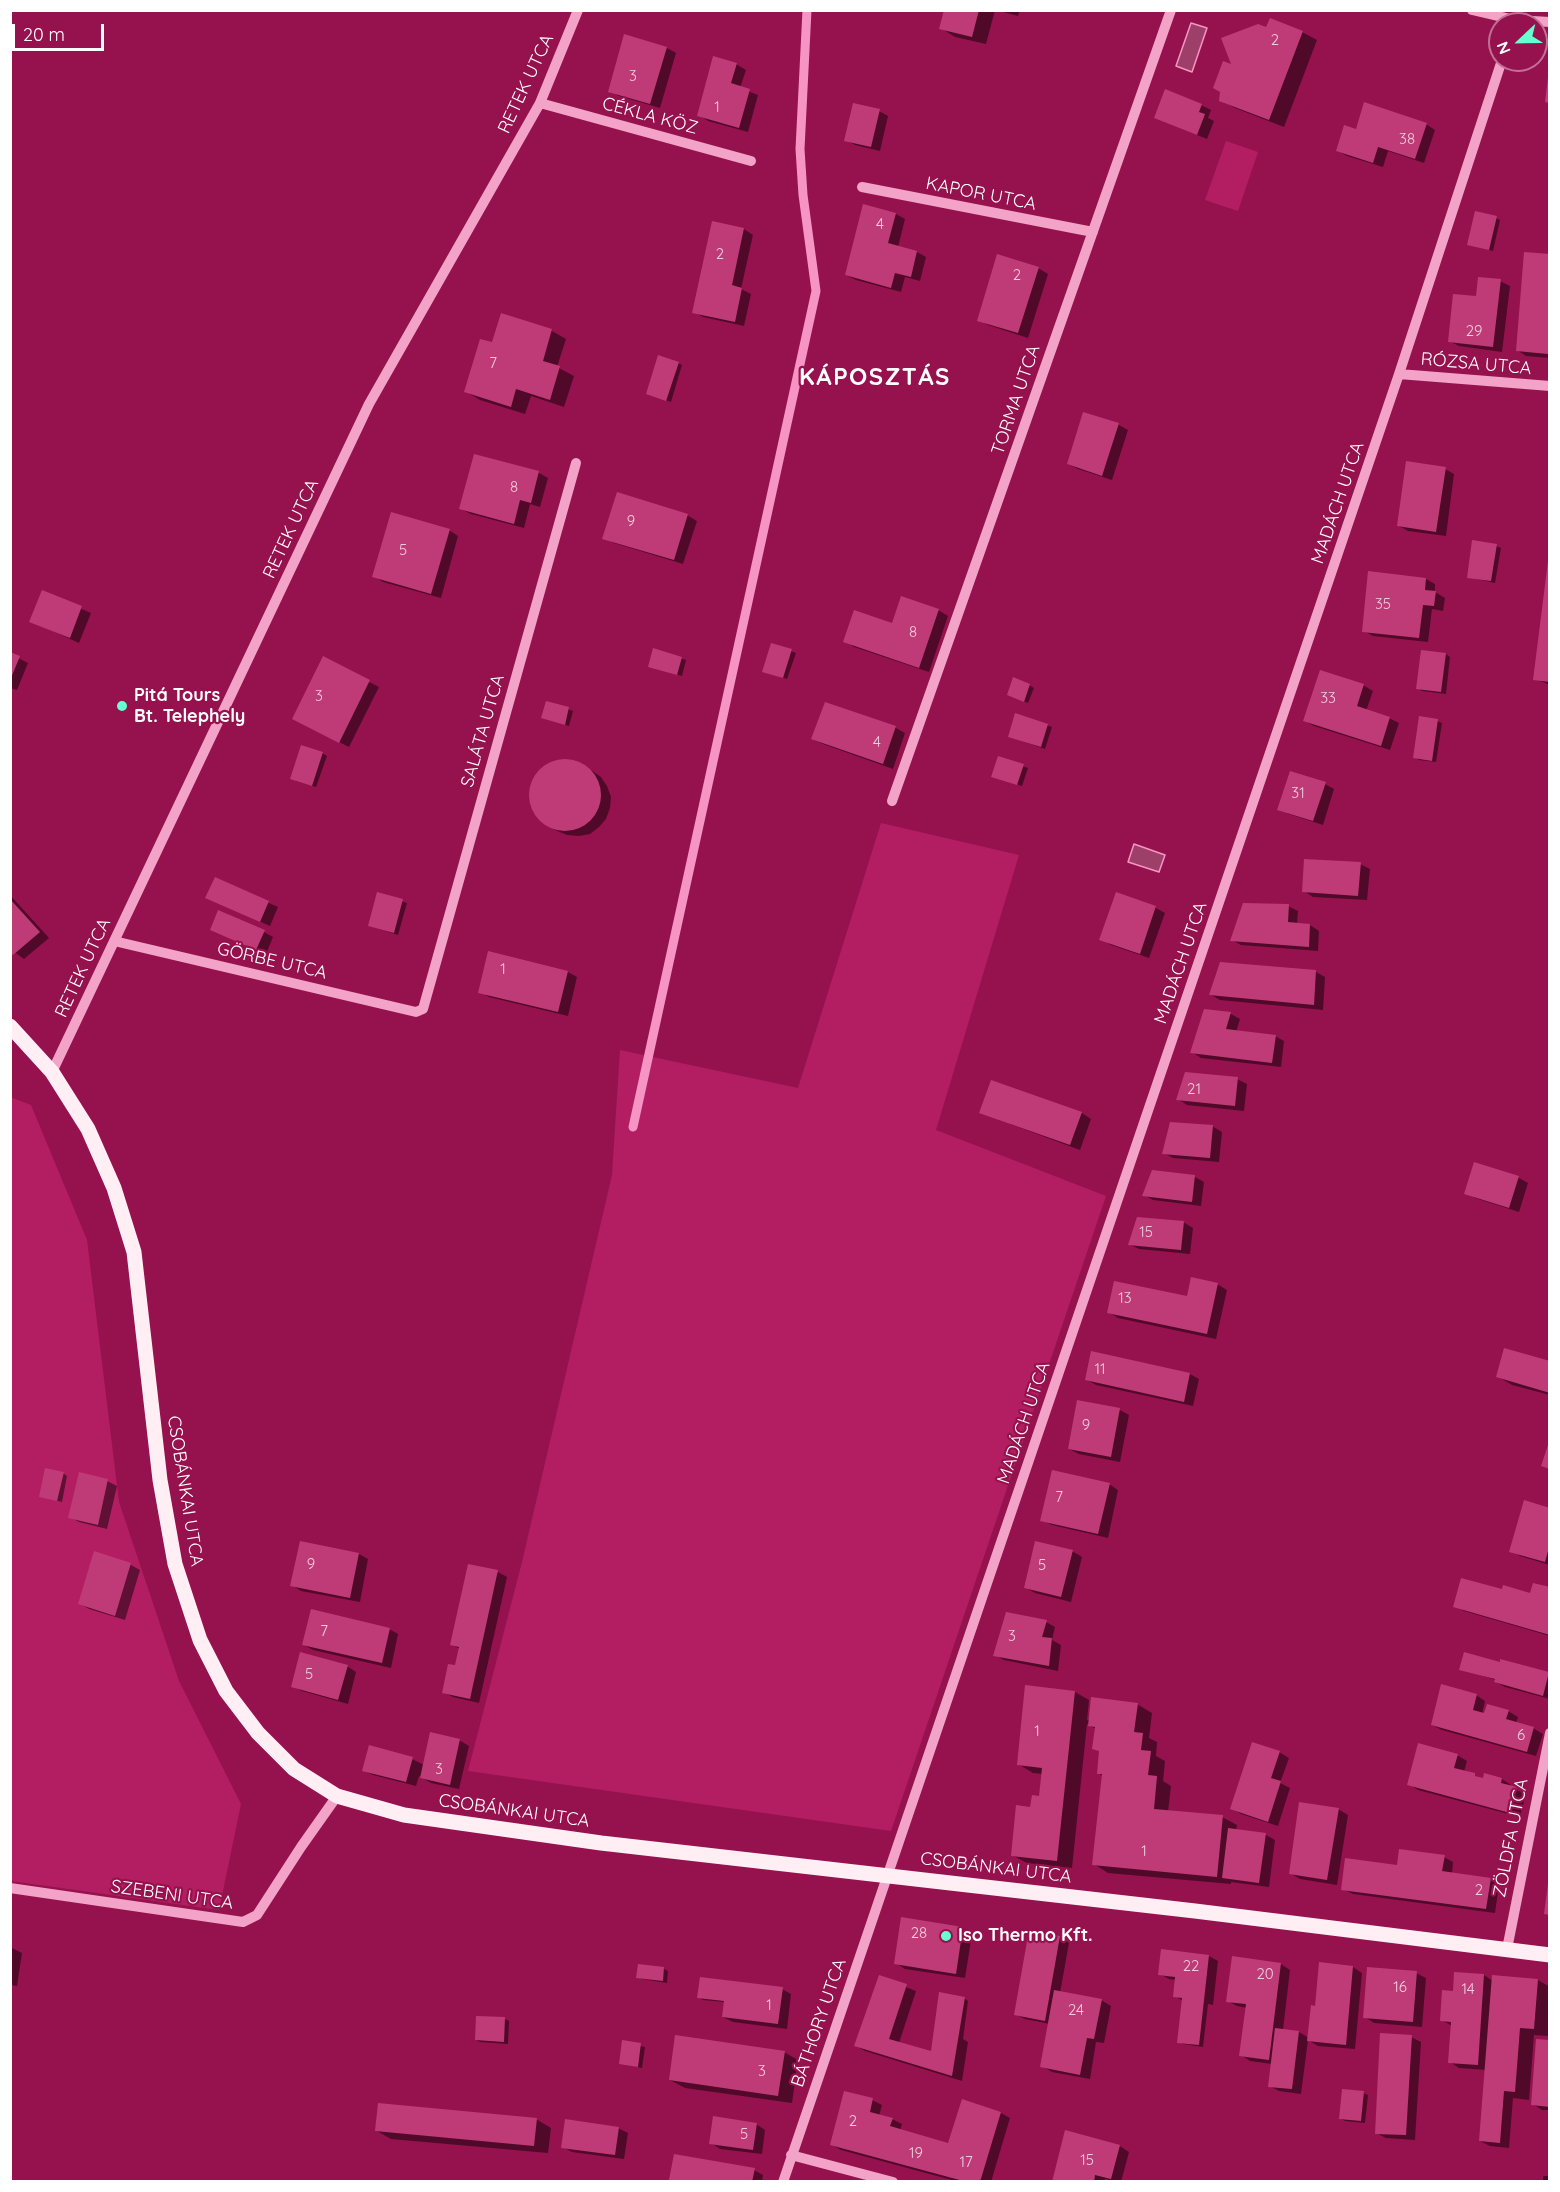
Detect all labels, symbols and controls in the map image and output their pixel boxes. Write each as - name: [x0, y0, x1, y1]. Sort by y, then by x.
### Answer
- scale bar: [15, 12, 106, 50]
- north arrow: [1488, 12, 1548, 72]
- text: 20 m: [23, 23, 65, 46]
- street label: RETEK UTCA: [494, 31, 558, 137]
- house number: 2: [1271, 31, 1279, 49]
- text: N: [1492, 39, 1515, 57]
- house number: 3: [629, 67, 637, 85]
- street label: CÉKLA KÖZ: [600, 93, 700, 139]
- house number: 1: [714, 98, 720, 116]
- house number: 38: [1399, 130, 1415, 148]
- street label: KAPOR UTCA: [924, 173, 1038, 215]
- house number: 4: [876, 215, 884, 233]
- house number: 2: [716, 245, 724, 263]
- house number: 2: [1013, 266, 1021, 284]
- house number: 29: [1466, 322, 1482, 340]
- street label: TORMA UTCA: [987, 342, 1045, 458]
- street label: RÓZSA UTCA: [1420, 348, 1532, 380]
- house number: 7: [489, 354, 497, 372]
- district label: KÁPOSZTÁS: [799, 364, 951, 392]
- street label: MADÁCH UTCA: [1307, 439, 1369, 567]
- street label: RETEK UTCA: [259, 476, 323, 582]
- house number: 8: [510, 478, 518, 496]
- house number: 9: [627, 512, 635, 530]
- house number: 5: [399, 541, 407, 559]
- house number: 35: [1375, 595, 1391, 613]
- house number: 8: [909, 623, 917, 641]
- street label: SALÁTA UTCA: [457, 672, 509, 790]
- place label: Pitá Tours Bt. Telephely: [134, 685, 245, 728]
- house number: 3: [315, 687, 323, 705]
- house number: 33: [1320, 689, 1336, 707]
- marker: Pitá Tours Bt. Telephely: [115, 699, 129, 713]
- house number: 4: [873, 733, 881, 751]
- house number: 31: [1291, 784, 1305, 802]
- street label: MADÁCH UTCA: [1150, 899, 1212, 1027]
- street label: RETEK UTCA: [51, 915, 115, 1021]
- street label: GÖRBE UTCA: [215, 938, 329, 984]
- house number: 1: [500, 960, 506, 978]
- house number: 21: [1187, 1080, 1201, 1098]
- house number: 15: [1139, 1223, 1153, 1241]
- house number: 13: [1118, 1289, 1132, 1307]
- street label: MADÁCH UTCA: [993, 1359, 1055, 1487]
- house number: 11: [1094, 1360, 1106, 1378]
- street label: CSOBÁNKAI UTCA: [162, 1414, 208, 1568]
- house number: 9: [1082, 1416, 1090, 1434]
- house number: 7: [1055, 1488, 1063, 1506]
- house number: 9: [307, 1555, 315, 1573]
- house number: 5: [1038, 1556, 1046, 1574]
- house number: 7: [320, 1622, 328, 1640]
- house number: 3: [1008, 1627, 1016, 1645]
- house number: 5: [305, 1665, 313, 1683]
- house number: 1: [1034, 1722, 1040, 1740]
- house number: 6: [1517, 1726, 1525, 1744]
- house number: 3: [435, 1760, 443, 1778]
- street label: ZÖLDFA UTCA: [1489, 1777, 1533, 1899]
- street label: CSOBÁNKAI UTCA: [437, 1790, 591, 1832]
- house number: 1: [1141, 1842, 1147, 1860]
- street label: CSOBÁNKAI UTCA: [919, 1848, 1073, 1888]
- street label: SZEBENI UTCA: [110, 1876, 234, 1914]
- house number: 2: [1475, 1881, 1483, 1899]
- house number: 28: [911, 1924, 927, 1942]
- place label: Iso Thermo Kft.: [958, 1925, 1093, 1947]
- marker: Iso Thermo Kft.: [939, 1929, 953, 1943]
- street label: BÁTHORY UTCA: [787, 1956, 851, 2090]
- house number: 22: [1183, 1957, 1199, 1975]
- house number: 20: [1256, 1965, 1274, 1983]
- house number: 16: [1393, 1978, 1407, 1996]
- house number: 14: [1461, 1980, 1475, 1998]
- house number: 1: [766, 1996, 772, 2014]
- house number: 24: [1068, 2001, 1084, 2019]
- house number: 3: [758, 2062, 766, 2080]
- house number: 2: [849, 2112, 857, 2130]
- house number: 5: [740, 2125, 748, 2143]
- house number: 19: [909, 2144, 923, 2162]
- house number: 15: [1080, 2151, 1094, 2169]
- house number: 17: [959, 2153, 973, 2171]

